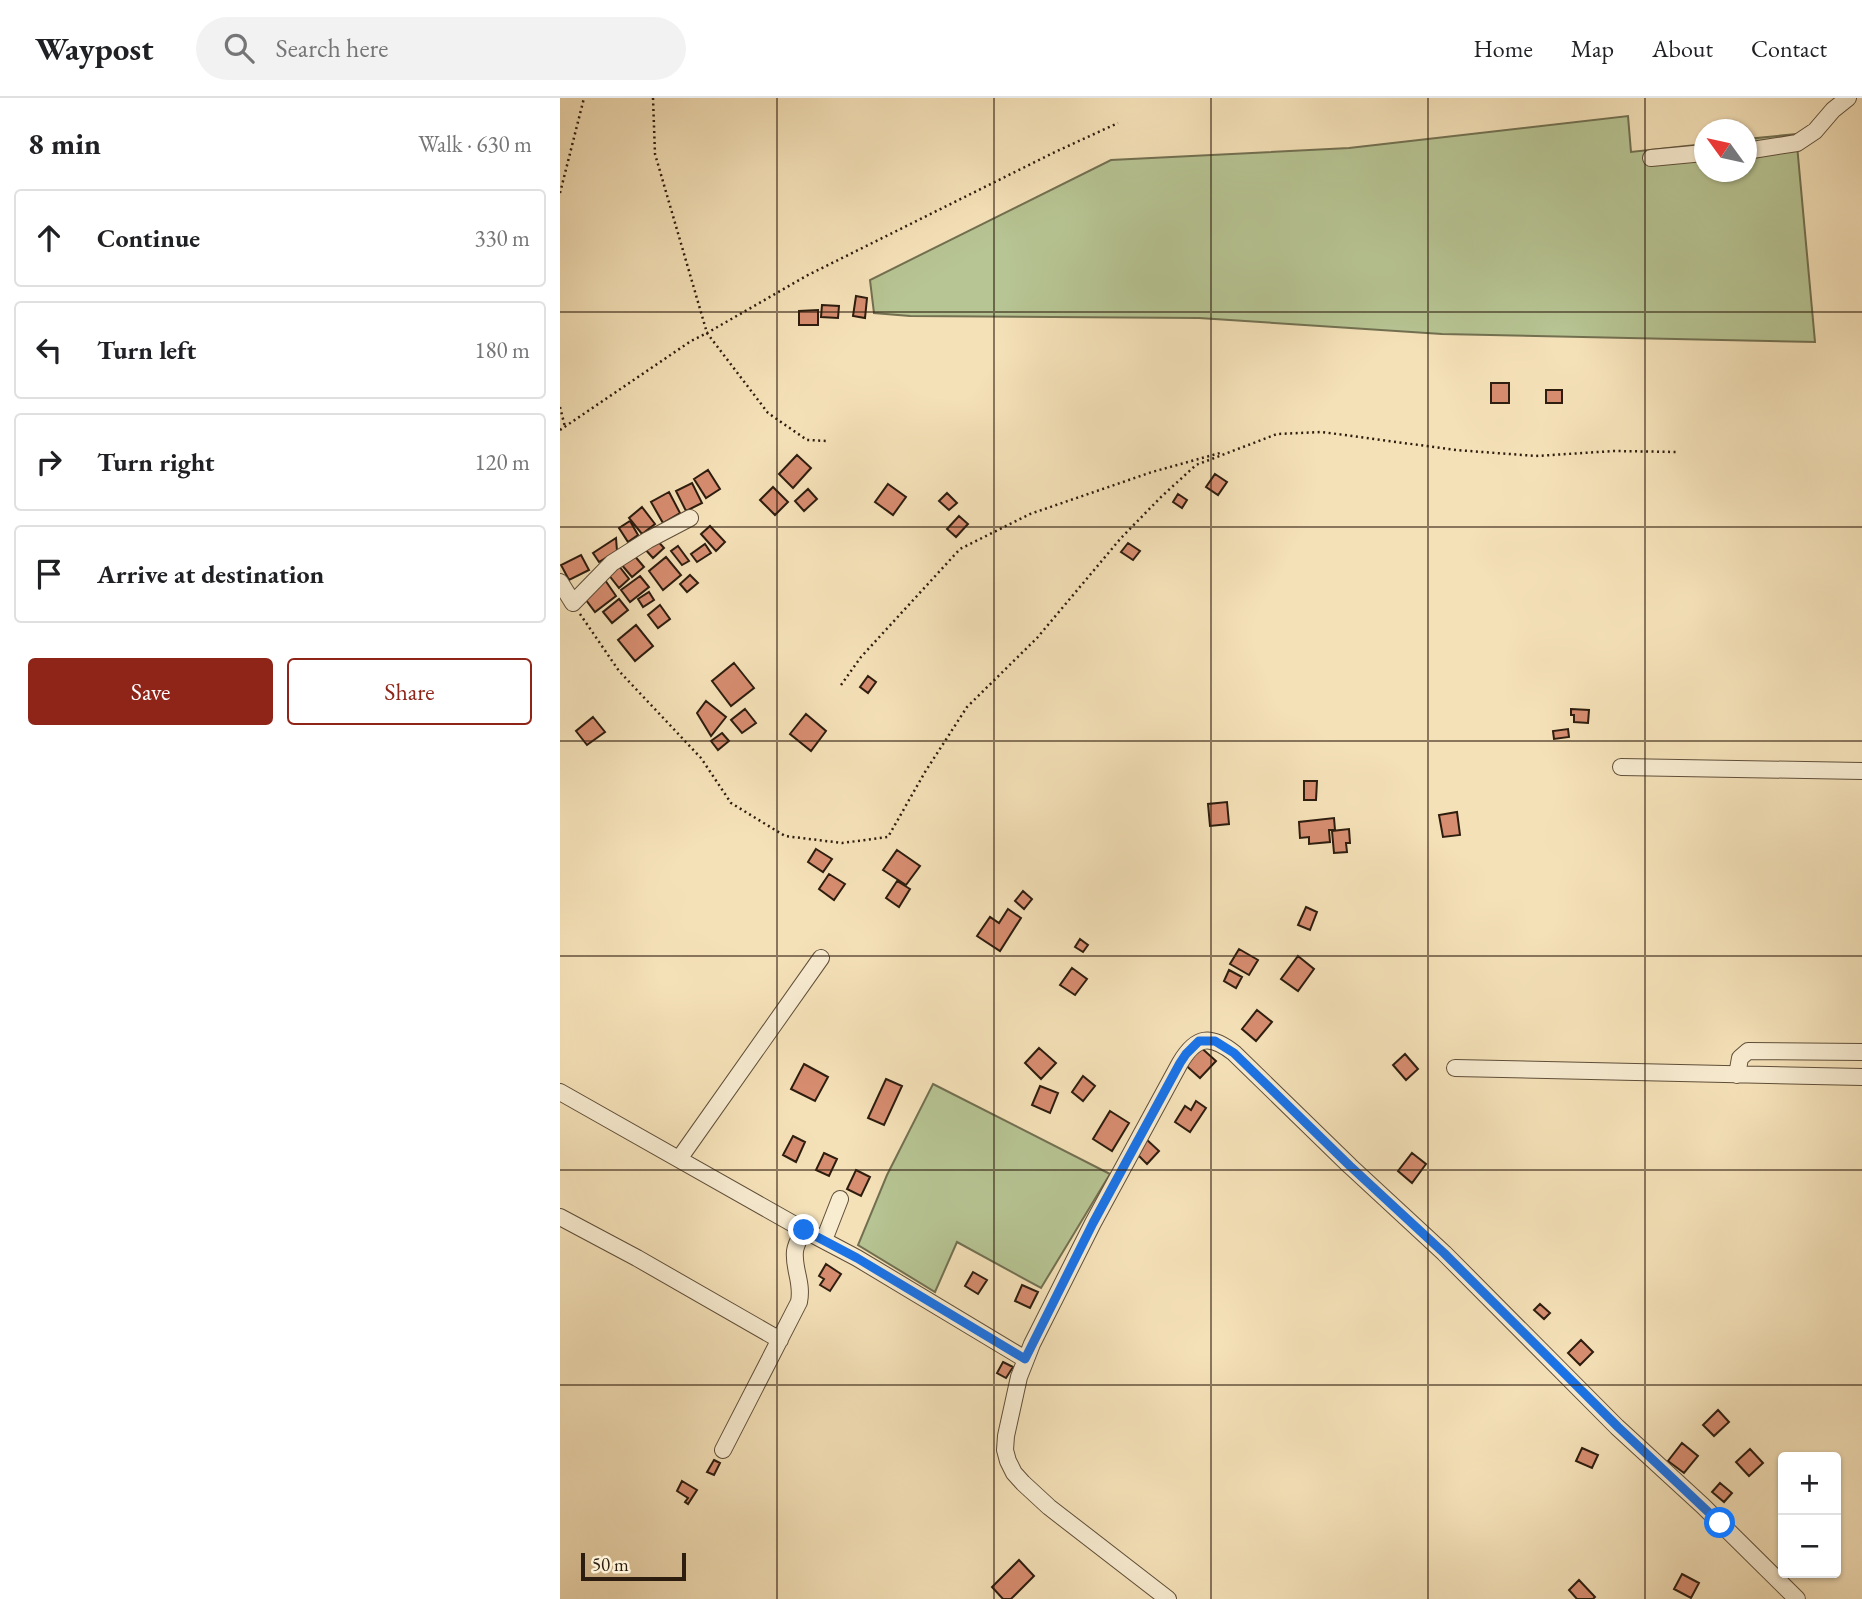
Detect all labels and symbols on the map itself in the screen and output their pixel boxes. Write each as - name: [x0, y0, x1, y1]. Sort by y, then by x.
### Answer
- north arrow: [1694, 119, 1757, 182]
- route end: [788, 1214, 819, 1245]
- route start: [1704, 1507, 1735, 1538]
- scale bar: [581, 1550, 686, 1582]

